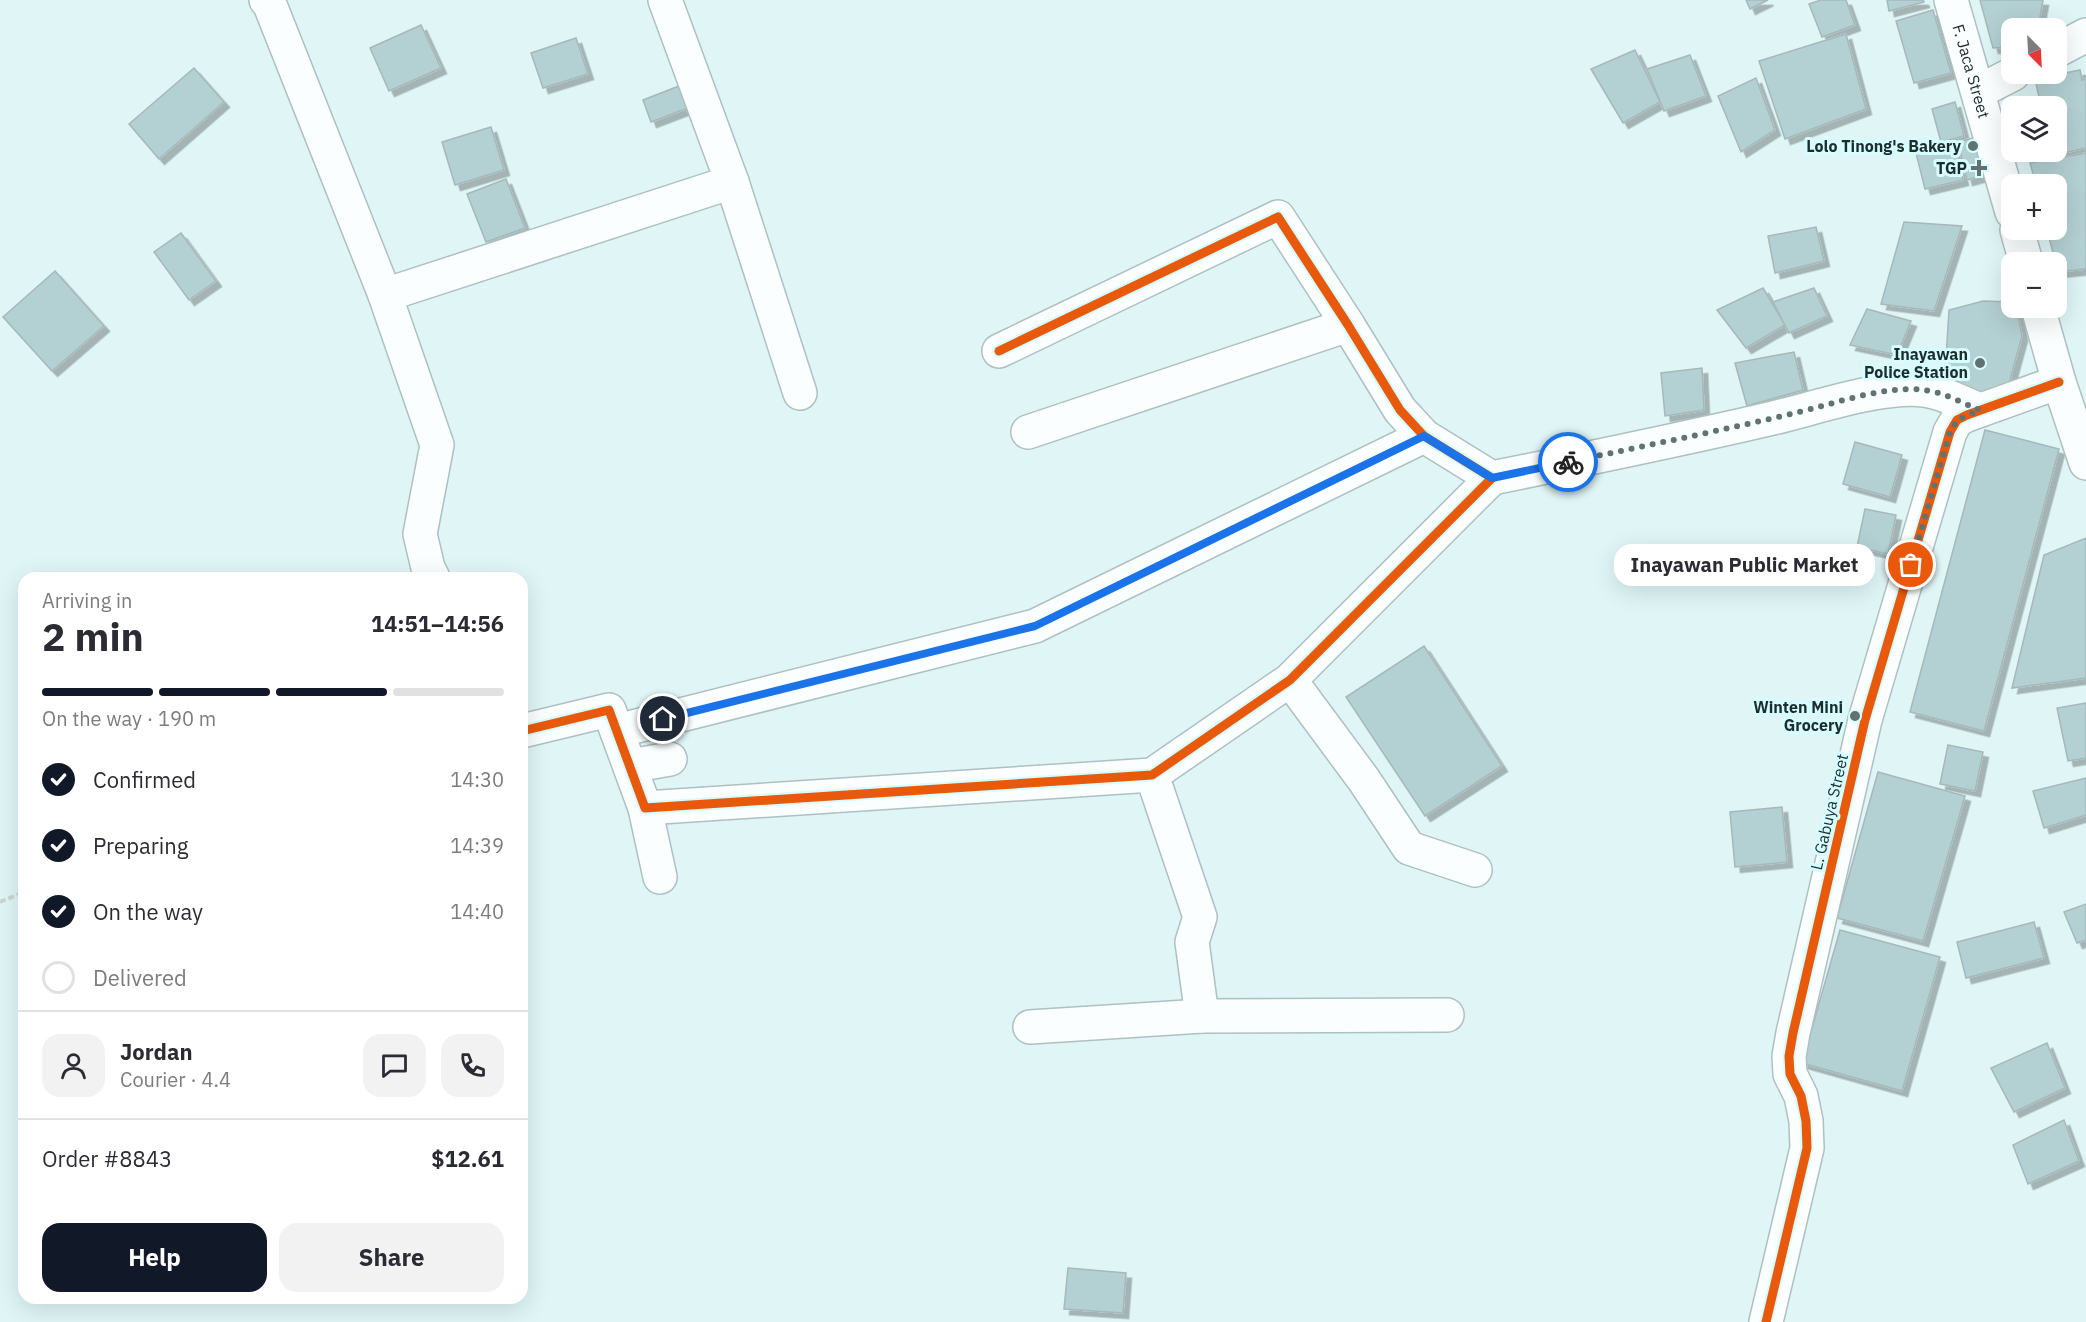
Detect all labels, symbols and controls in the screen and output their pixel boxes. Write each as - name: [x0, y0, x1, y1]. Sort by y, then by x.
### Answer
- north arrow: [2001, 18, 2067, 84]
- map controls: [2001, 18, 2067, 318]
- street label: F. Jaca Street: [1948, 22, 1994, 120]
- button: layers: [2001, 96, 2067, 162]
- place label: Lolo Tinong's Bakery: [1806, 136, 1961, 156]
- marker: Lolo Tinong's Bakery: [1966, 139, 1980, 153]
- place label: TGP: [1936, 158, 1967, 178]
- marker: TGP: [1972, 161, 1986, 175]
- button: +: [2001, 174, 2067, 240]
- button: −: [2001, 252, 2067, 318]
- place label: Inayawan Police Station: [1864, 344, 1968, 382]
- marker: Inayawan Police Station: [1973, 356, 1987, 370]
- courier: [1538, 432, 1598, 492]
- icon: bike: [1552, 446, 1585, 479]
- pin: [1885, 539, 1936, 590]
- callout: Inayawan Public Market: [1614, 544, 1875, 586]
- icon: bag: [1894, 548, 1927, 581]
- text: Inayawan Public Market: [1631, 551, 1858, 578]
- text: Arriving in: [42, 587, 132, 614]
- text: 14:51–14:56: [371, 609, 504, 638]
- text: 2 min: [42, 611, 144, 662]
- pin: [637, 693, 688, 744]
- place label: Winten Mini Grocery: [1753, 697, 1843, 735]
- icon: home: [646, 702, 679, 735]
- text: On the way · 190 m: [42, 705, 216, 732]
- marker: Winten Mini Grocery: [1848, 709, 1862, 723]
- street label: L. Gabuya Street: [1806, 752, 1852, 872]
- icon: check: [42, 763, 75, 796]
- text: Confirmed: [93, 765, 196, 794]
- text: 14:30: [450, 766, 504, 793]
- icon: check: [42, 829, 75, 862]
- text: Preparing: [93, 831, 188, 860]
- text: 14:39: [450, 832, 504, 859]
- icon: check: [42, 895, 75, 928]
- text: On the way: [93, 897, 203, 926]
- text: 14:40: [450, 898, 504, 925]
- text: Delivered: [93, 963, 187, 992]
- button: person: [42, 1034, 105, 1097]
- button: chat: [363, 1034, 426, 1097]
- button: phone: [441, 1034, 504, 1097]
- text: Jordan: [120, 1037, 193, 1066]
- text: Courier · 4.4: [120, 1066, 231, 1093]
- text: Order #8843: [42, 1144, 172, 1173]
- text: $12.61: [431, 1144, 504, 1173]
- button: Help: [42, 1223, 267, 1292]
- button: Share: [279, 1223, 504, 1292]

